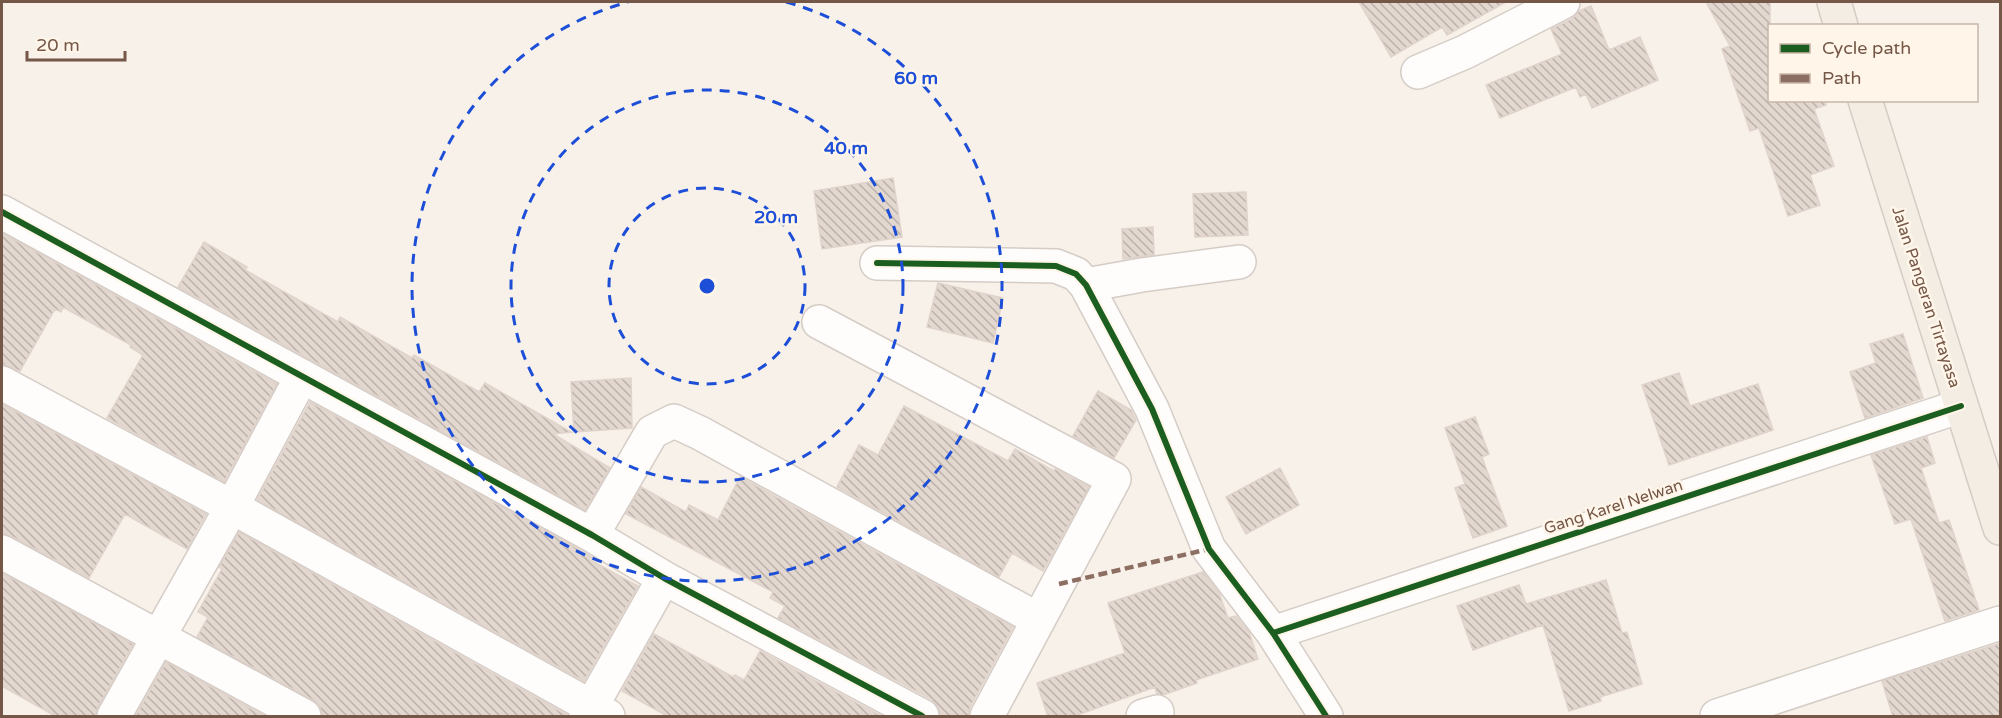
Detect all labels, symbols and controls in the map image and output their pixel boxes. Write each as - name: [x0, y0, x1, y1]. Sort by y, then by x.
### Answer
- scale bar: [27, 24, 124, 62]
- legend: [1768, 24, 1978, 102]
- text: 20 m: [36, 34, 80, 56]
- text: Cycle path: [1822, 37, 1911, 59]
- text: 60 m: [894, 67, 938, 89]
- text: Path: [1822, 67, 1861, 89]
- text: 40 m: [824, 137, 868, 159]
- street label: Jalan Pangeran Tirtayasa: [1887, 204, 1965, 390]
- text: 20 m: [754, 206, 798, 228]
- centre of rings: [697, 276, 717, 296]
- street label: Gang Karel Nelwan: [1541, 475, 1685, 539]

